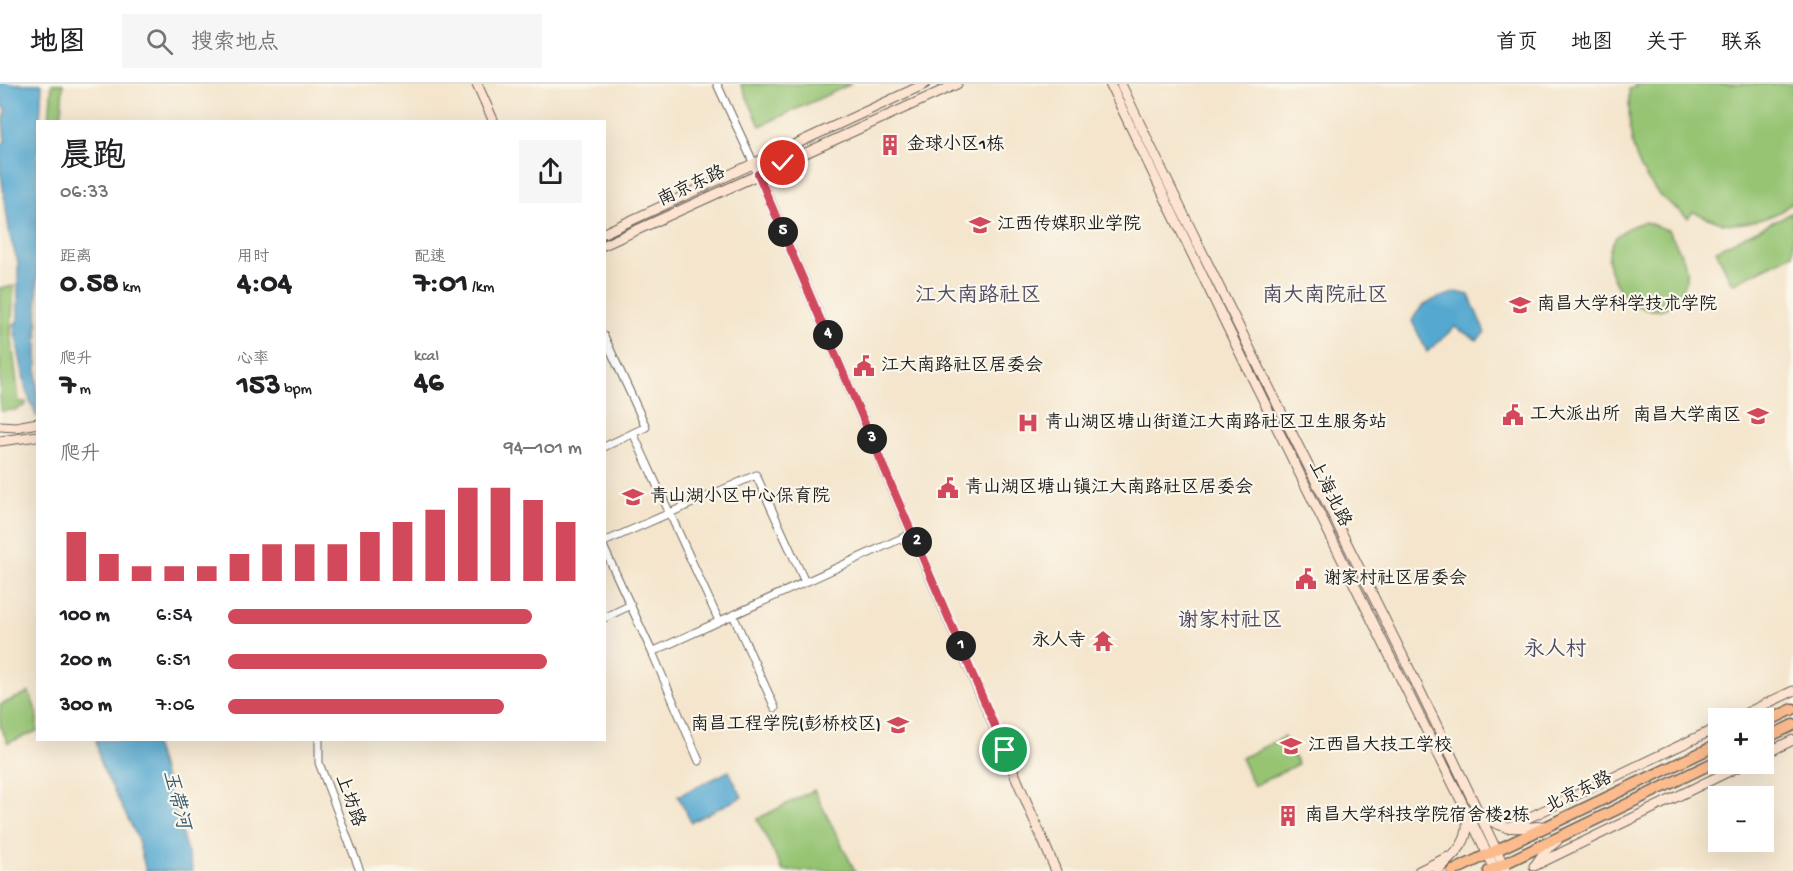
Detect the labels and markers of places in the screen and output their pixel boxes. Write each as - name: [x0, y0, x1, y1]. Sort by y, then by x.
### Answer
- building icon: 金球小区1栋: [878, 133, 902, 157]
- place label: 金球小区1栋: [907, 134, 1004, 156]
- pin: [757, 137, 808, 188]
- school or university icon: 江西传媒职业学院: [968, 213, 992, 237]
- place label: 江西传媒职业学院: [997, 214, 1141, 236]
- pin: 5: [768, 217, 798, 247]
- school or university icon: 南昌大学科学技术学院: [1508, 293, 1532, 317]
- place label: 南昌大学科学技术学院: [1537, 294, 1717, 316]
- pin: 4: [813, 320, 843, 350]
- public building icon: 江大南路社区居委会: [852, 354, 876, 378]
- place label: 江大南路社区居委会: [881, 355, 1043, 377]
- public building icon: 工大派出所: [1501, 403, 1525, 427]
- place label: 工大派出所: [1530, 404, 1620, 426]
- school or university icon: 南昌大学南区: [1746, 404, 1770, 428]
- place label: 南昌大学南区: [1633, 405, 1741, 427]
- hospital icon: 青山湖区塘山街道江大南路社区卫生服务站: [1016, 411, 1040, 435]
- place label: 青山湖区塘山街道江大南路社区卫生服务站: [1045, 412, 1387, 434]
- pin: 3: [857, 424, 887, 454]
- public building icon: 青山湖区塘山镇江大南路社区居委会: [936, 476, 960, 500]
- place label: 青山湖区塘山镇江大南路社区居委会: [965, 477, 1253, 499]
- school or university icon: 青山湖小区中心保育院: [621, 485, 645, 509]
- place label: 青山湖小区中心保育院: [650, 486, 830, 508]
- pin: 2: [902, 527, 932, 557]
- public building icon: 谢家村社区居委会: [1294, 567, 1318, 591]
- place label: 谢家村社区居委会: [1323, 568, 1467, 590]
- temple icon: 永人寺: [1091, 629, 1115, 653]
- place label: 永人寺: [1032, 630, 1086, 652]
- pin: 1: [946, 631, 976, 661]
- school or university icon: 南昌工程学院(彭桥校区): [886, 713, 910, 737]
- place label: 南昌工程学院(彭桥校区): [691, 714, 881, 736]
- pin: [979, 724, 1030, 775]
- school or university icon: 江西昌大技工学校: [1279, 734, 1303, 758]
- place label: 江西昌大技工学校: [1308, 735, 1452, 757]
- building icon: 南昌大学科技学院宿舍楼2栋: [1276, 804, 1300, 828]
- place label: 南昌大学科技学院宿舍楼2栋: [1305, 805, 1530, 827]

